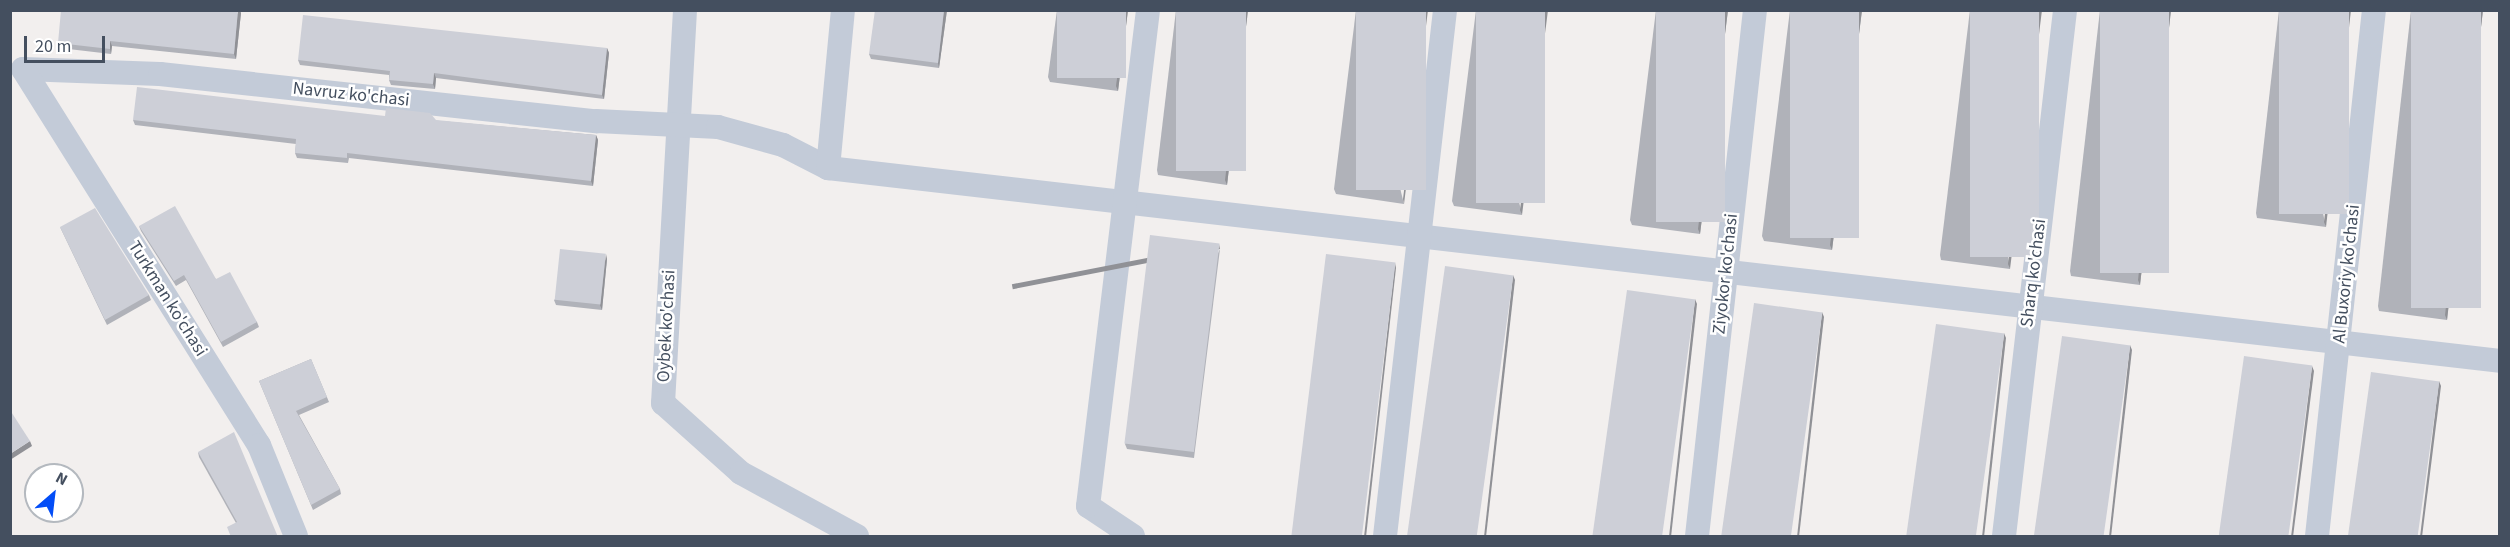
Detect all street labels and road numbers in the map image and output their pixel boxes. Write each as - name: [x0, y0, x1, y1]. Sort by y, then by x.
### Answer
- street label: Navruz ko'chasi: [292, 78, 410, 112]
- street label: Al Buxoriy ko'chasi: [2329, 204, 2365, 344]
- street label: Ziyokor ko'chasi: [1709, 213, 1743, 335]
- street label: Sharq ko'chasi: [2017, 218, 2051, 328]
- street label: Turkman ko'chasi: [123, 237, 211, 361]
- street label: Oybek ko'chasi: [653, 269, 681, 383]

